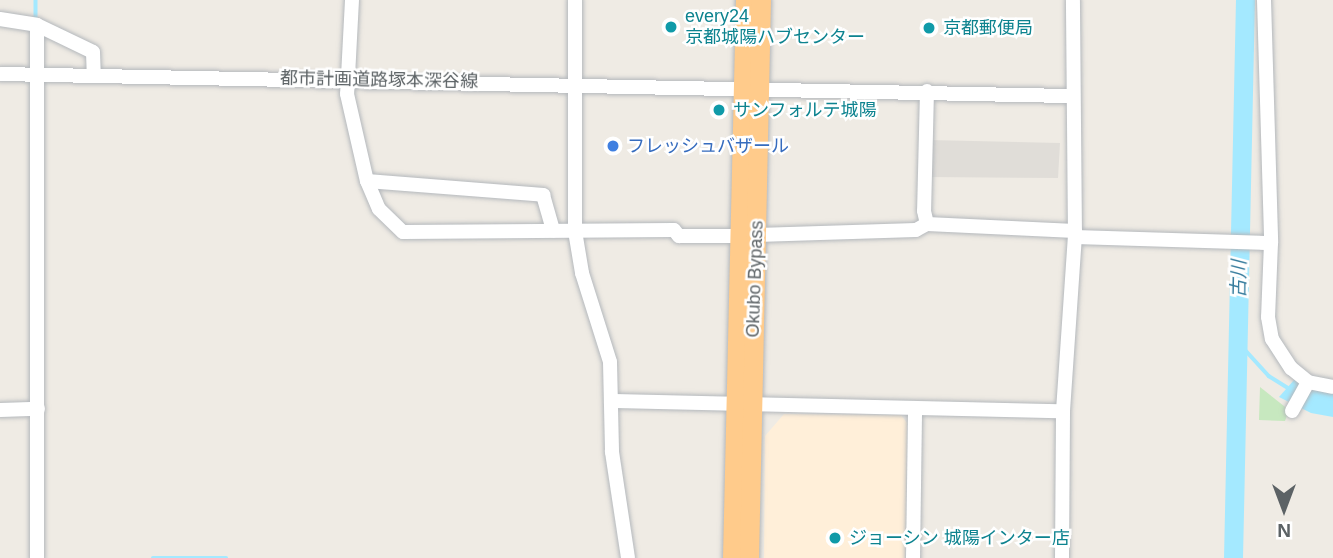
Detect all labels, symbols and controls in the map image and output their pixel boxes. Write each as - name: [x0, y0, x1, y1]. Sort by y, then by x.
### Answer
- place label: every24 京都城陽ハブセンター: [685, 6, 865, 48]
- place label: 京都郵便局: [943, 17, 1033, 39]
- marker: every24 京都城陽ハブセンター: [663, 19, 679, 35]
- marker: 京都郵便局: [921, 20, 937, 36]
- street label: 都市計画道路塚本深谷線: [280, 67, 478, 93]
- place label: サンフォルテ城陽: [733, 99, 877, 121]
- marker: サンフォルテ城陽: [711, 102, 727, 118]
- place label: フレッシュバザール: [627, 135, 789, 157]
- marker: フレッシュバザール: [605, 138, 621, 154]
- street label: Okubo Bypass: [742, 220, 768, 338]
- water label: 古川: [1227, 260, 1251, 298]
- north arrow: [1249, 474, 1319, 544]
- text: N: [1277, 520, 1291, 541]
- place label: ジョーシン 城陽インター店: [849, 527, 1070, 549]
- marker: ジョーシン 城陽インター店: [827, 530, 843, 546]

